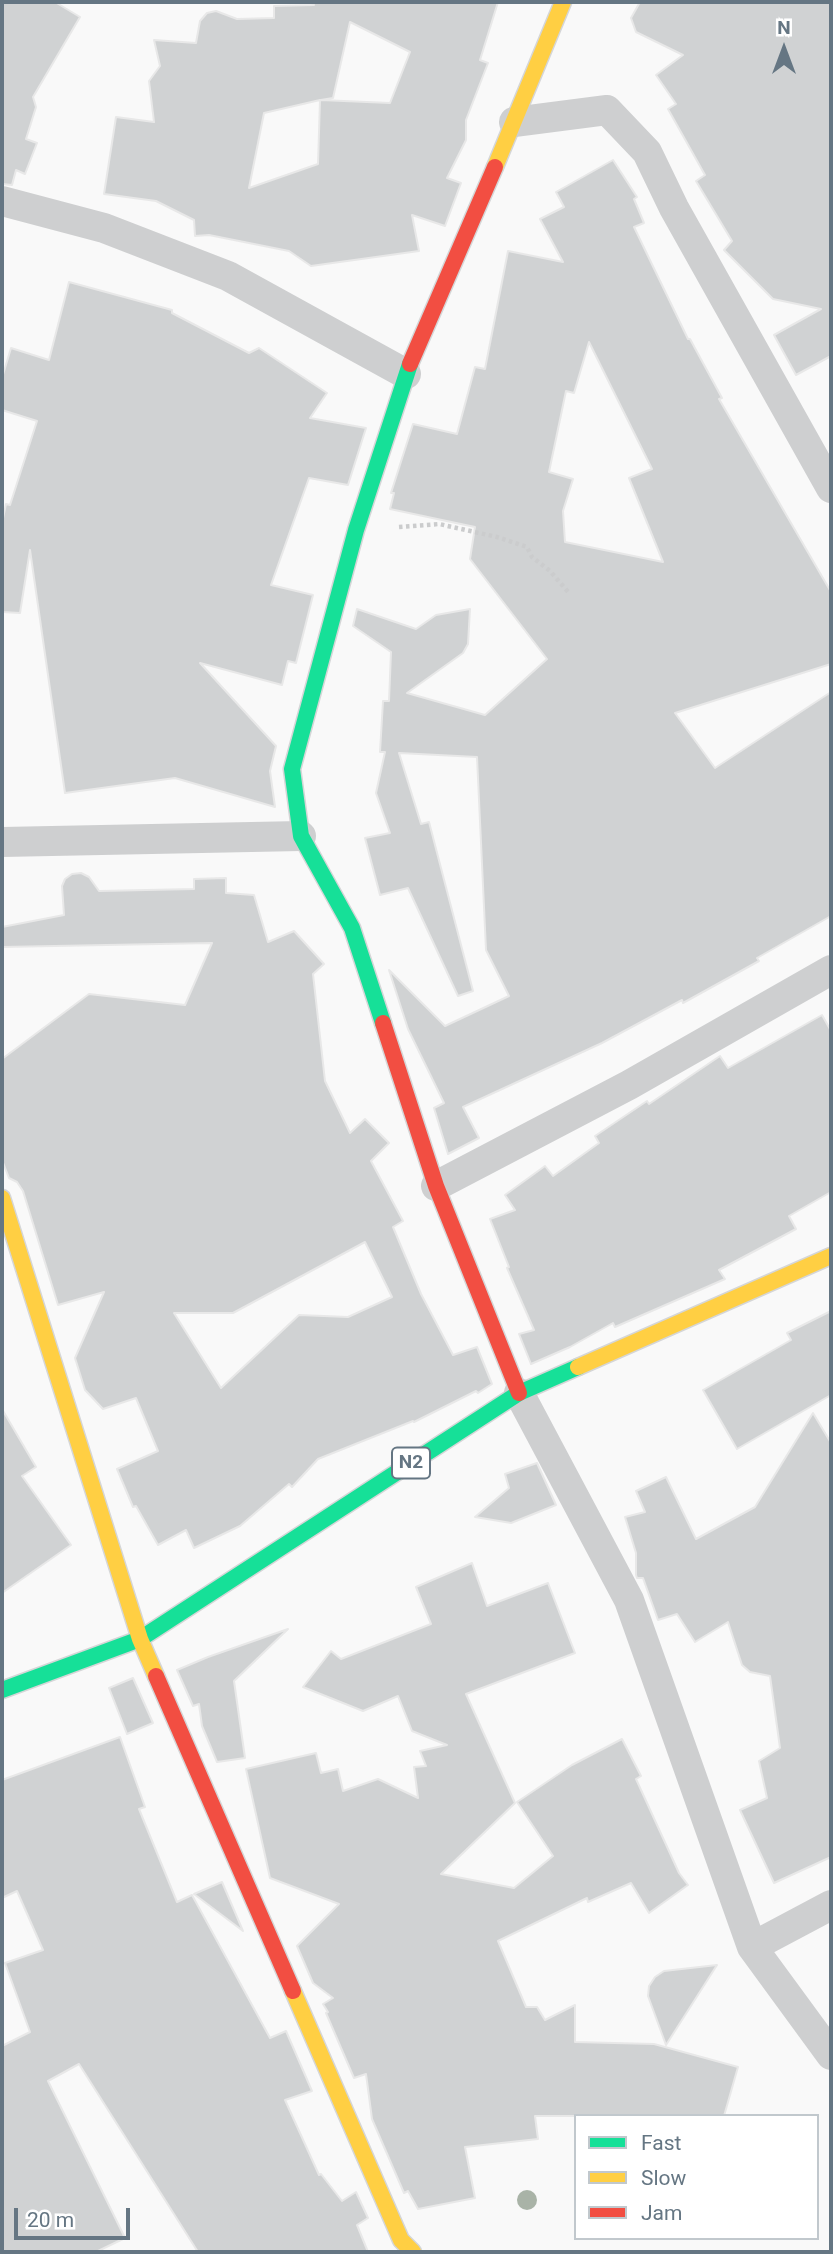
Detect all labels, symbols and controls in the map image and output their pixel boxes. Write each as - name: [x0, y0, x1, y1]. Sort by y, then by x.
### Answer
- north arrow: [749, 14, 819, 84]
- text: N: [777, 16, 791, 39]
- road number: N2: [392, 1448, 430, 1478]
- legend: [574, 2114, 819, 2240]
- text: Fast: [641, 2131, 681, 2155]
- text: Slow: [641, 2166, 686, 2190]
- scale bar: [18, 2194, 133, 2238]
- text: Jam: [641, 2201, 682, 2225]
- text: 20 m: [27, 2208, 74, 2232]

